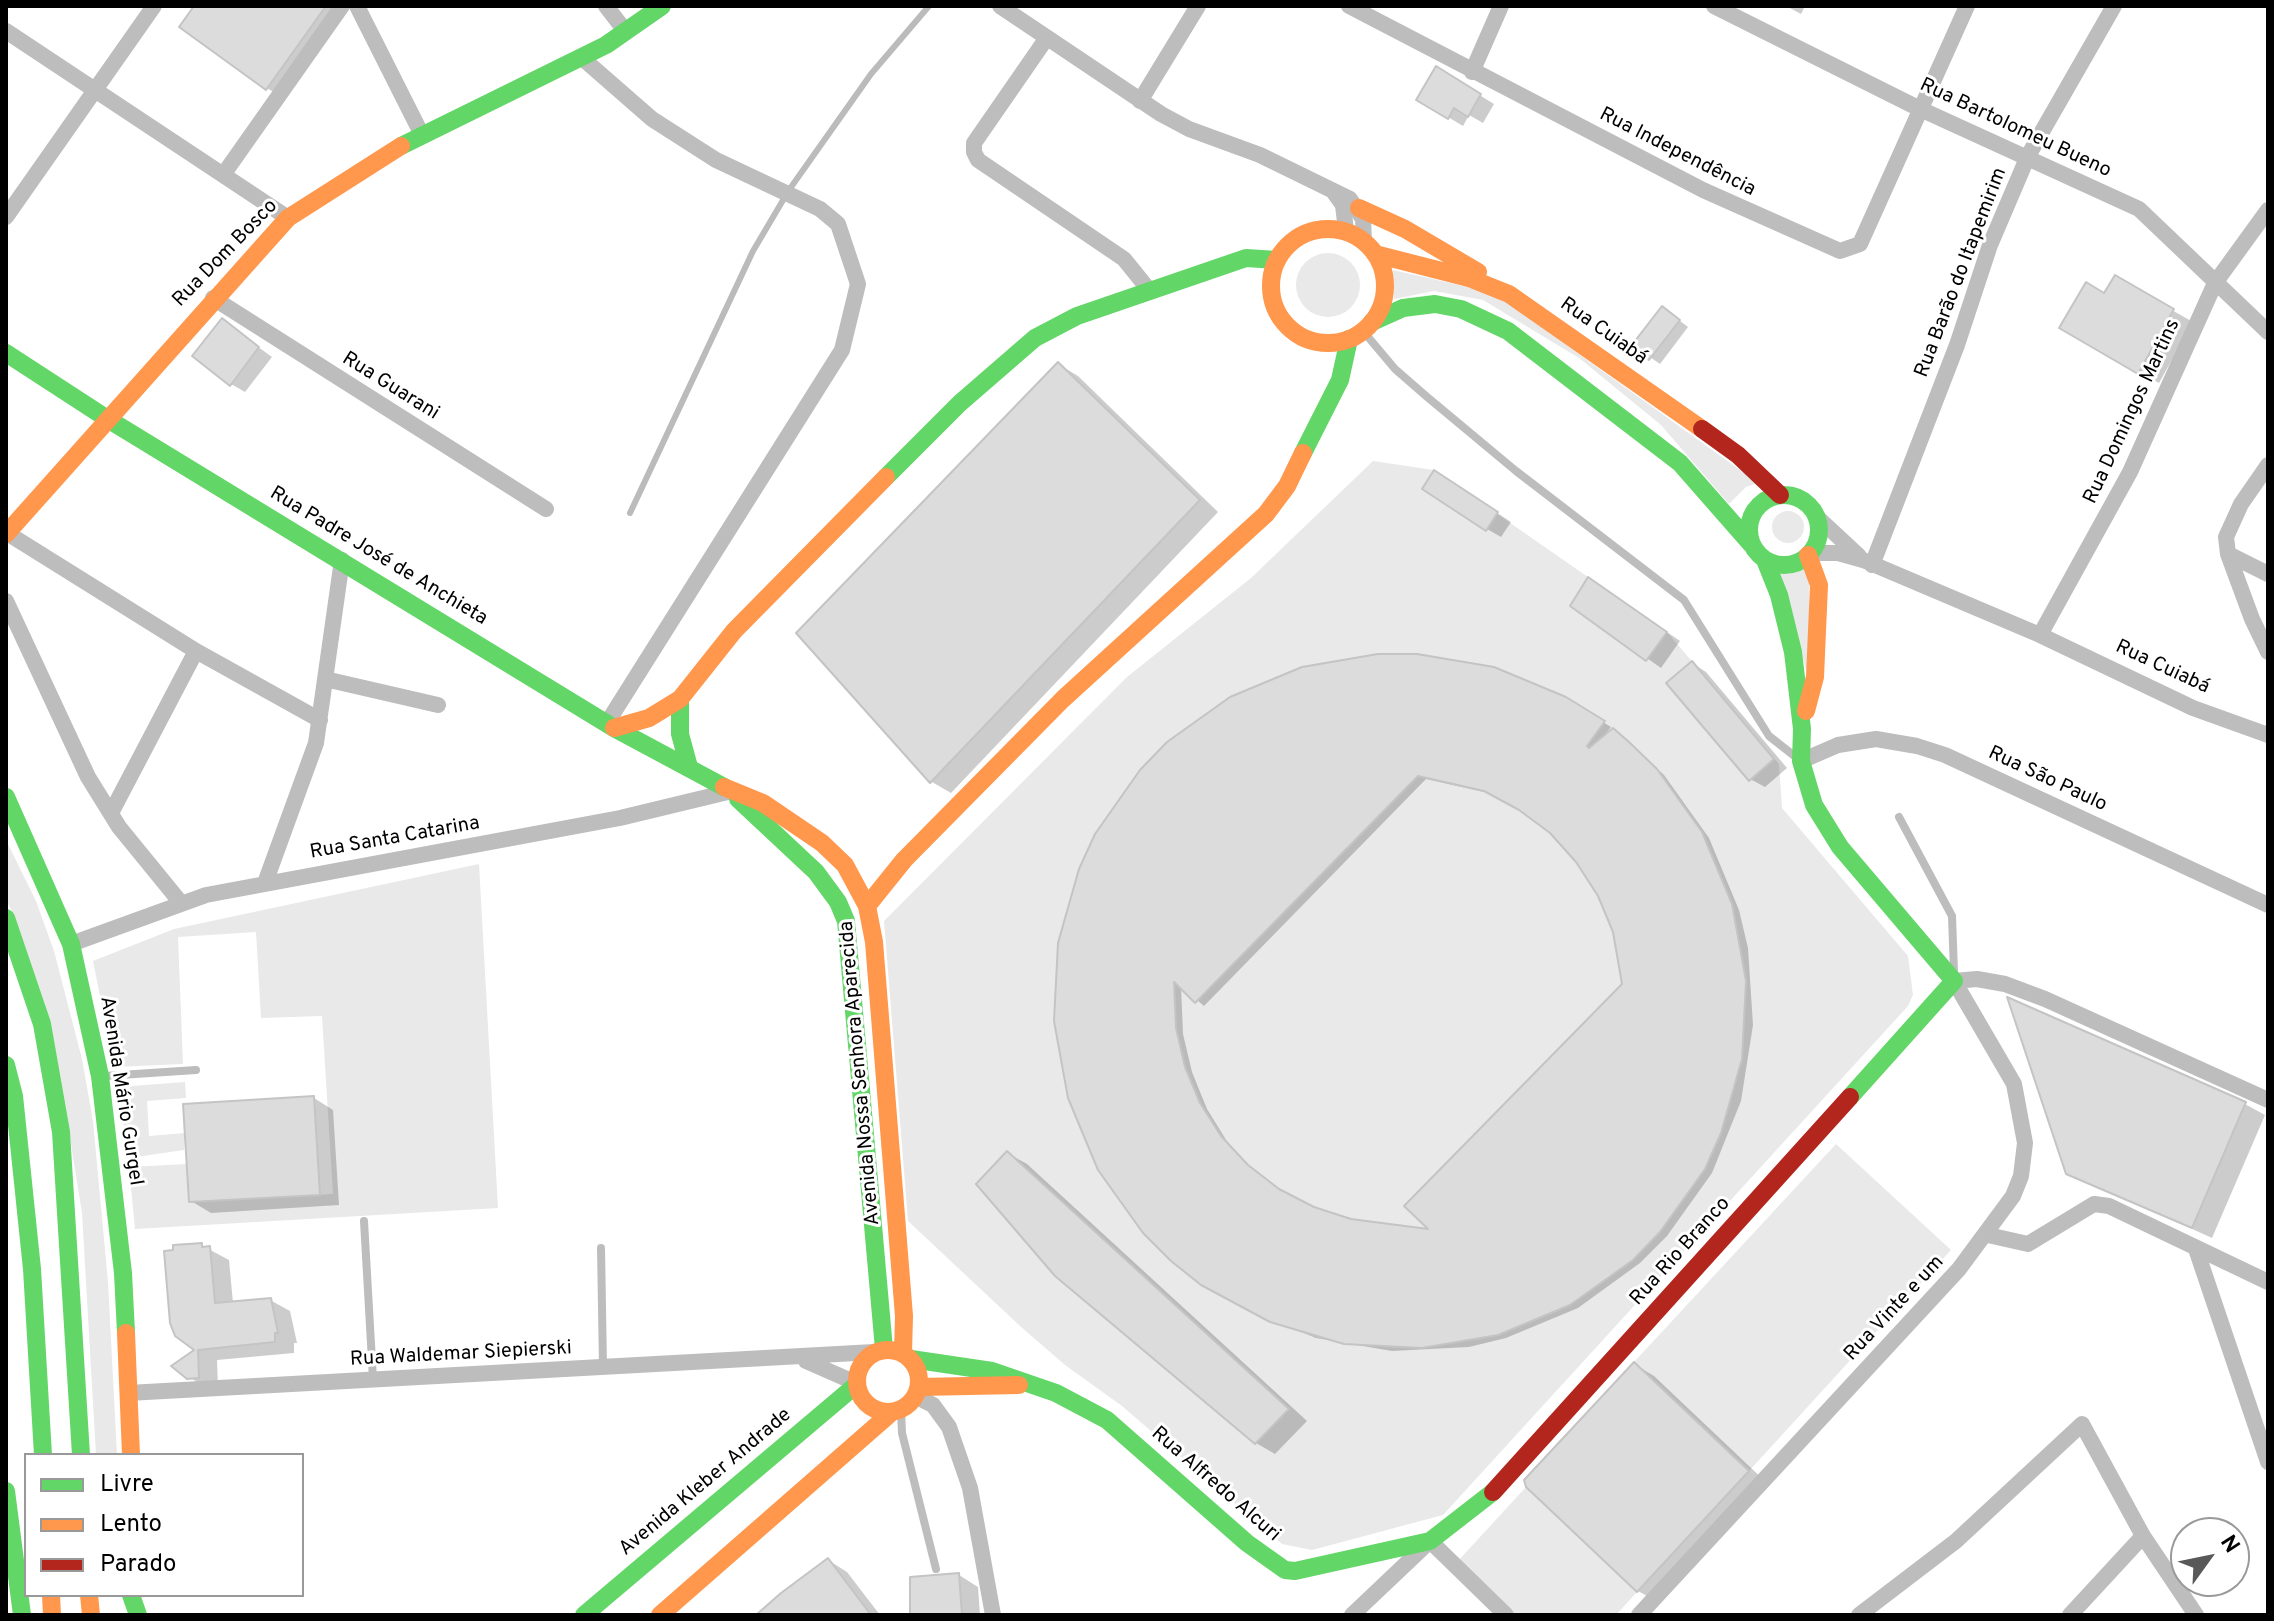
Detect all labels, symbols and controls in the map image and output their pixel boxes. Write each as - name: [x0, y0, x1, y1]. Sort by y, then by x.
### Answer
- street label: Rua Bartolomeu Bueno: [1915, 74, 2115, 184]
- street label: Rua Independência: [1595, 103, 1759, 203]
- street label: Rua Barão do Itapemirim: [1911, 165, 2013, 381]
- street label: Rua Dom Bosco: [169, 195, 283, 313]
- street label: Rua Cuiabá: [1555, 293, 1651, 371]
- street label: Rua Domingos Martins: [2080, 316, 2186, 508]
- street label: Rua Guarani: [337, 348, 443, 426]
- street label: Rua Padre José de Anchieta: [265, 482, 491, 632]
- street label: Rua Cuiabá: [2111, 636, 2213, 700]
- street label: Rua São Paulo: [1984, 742, 2110, 818]
- street label: Rua Santa Catarina: [308, 812, 482, 866]
- street label: Avenida Nossa Senhora Aparecida: [836, 920, 886, 1226]
- street label: Avenida Mário Gurgel: [93, 995, 147, 1187]
- street label: Rua Rio Branco: [1626, 1193, 1736, 1311]
- street label: Rua Vinte e um: [1840, 1251, 1950, 1367]
- street label: Rua Waldemar Siepierski: [349, 1337, 573, 1373]
- street label: Avenida Kleber Andrade: [615, 1404, 797, 1562]
- street label: Rua Alfredo Alcuri: [1145, 1422, 1285, 1548]
- legend: [24, 1453, 304, 1597]
- text: Livre: [100, 1470, 154, 1500]
- text: Lento: [100, 1510, 162, 1540]
- north arrow: [2170, 1517, 2250, 1597]
- text: N: [2213, 1531, 2244, 1559]
- text: Parado: [100, 1550, 176, 1580]

